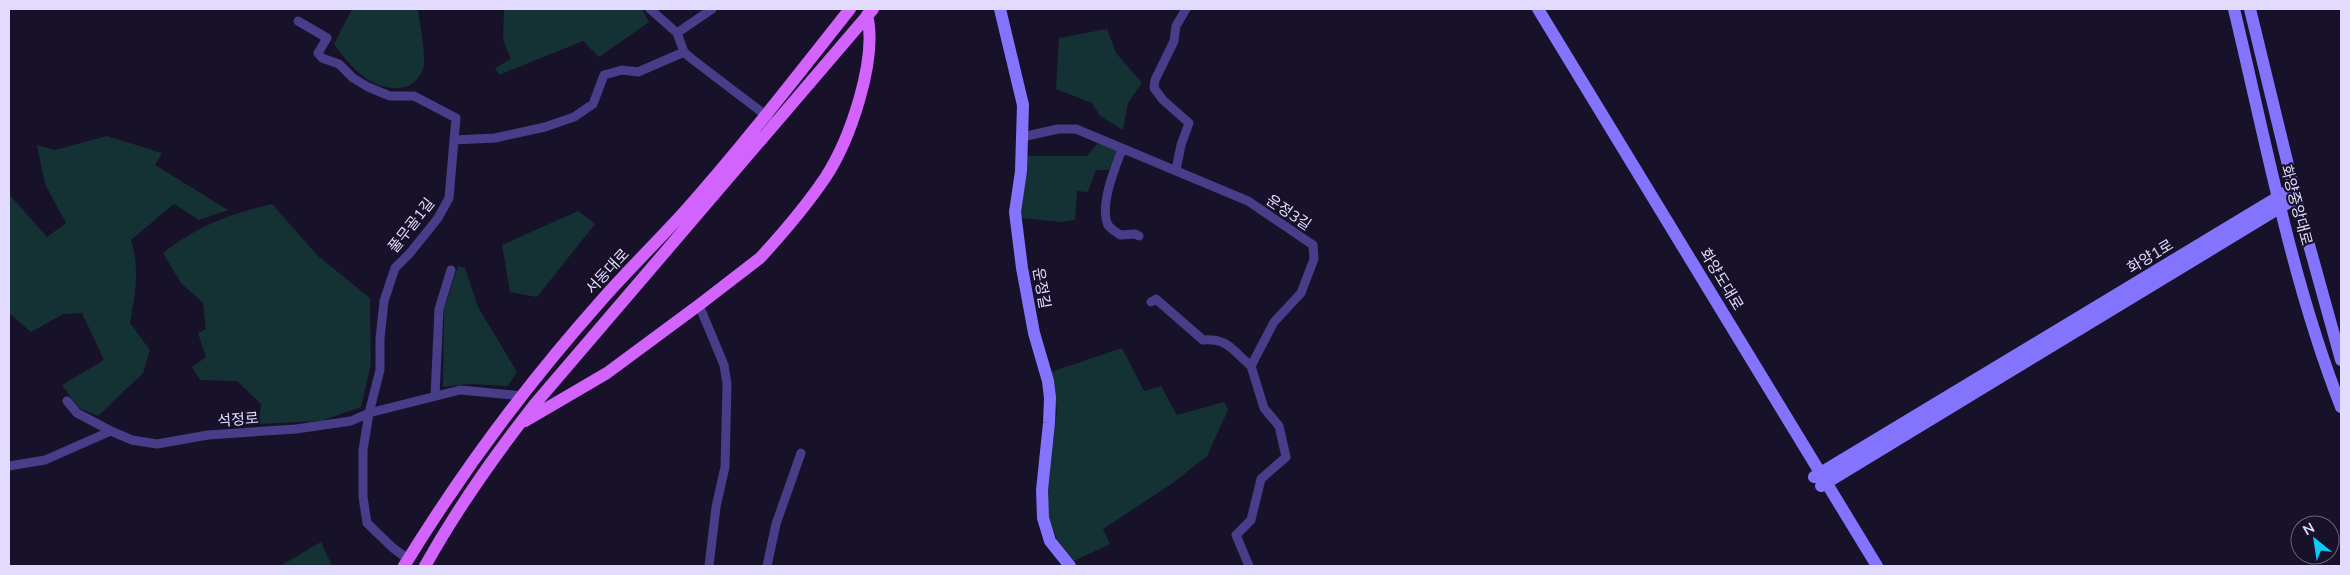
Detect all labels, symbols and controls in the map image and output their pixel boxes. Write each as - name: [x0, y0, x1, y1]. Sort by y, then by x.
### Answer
- street label: 화양중앙대로: [2277, 163, 2317, 247]
- street label: 운정3길: [1263, 190, 1315, 234]
- street label: 풀무골1길: [384, 194, 438, 256]
- street label: 화양1로: [2124, 235, 2176, 277]
- street label: 서동대로: [581, 244, 633, 298]
- street label: 화양도대로: [1696, 245, 1748, 313]
- street label: 운정길: [1029, 266, 1055, 310]
- street label: 석정로: [217, 408, 259, 430]
- north arrow: [2290, 515, 2340, 565]
- text: N: [2299, 518, 2318, 539]

